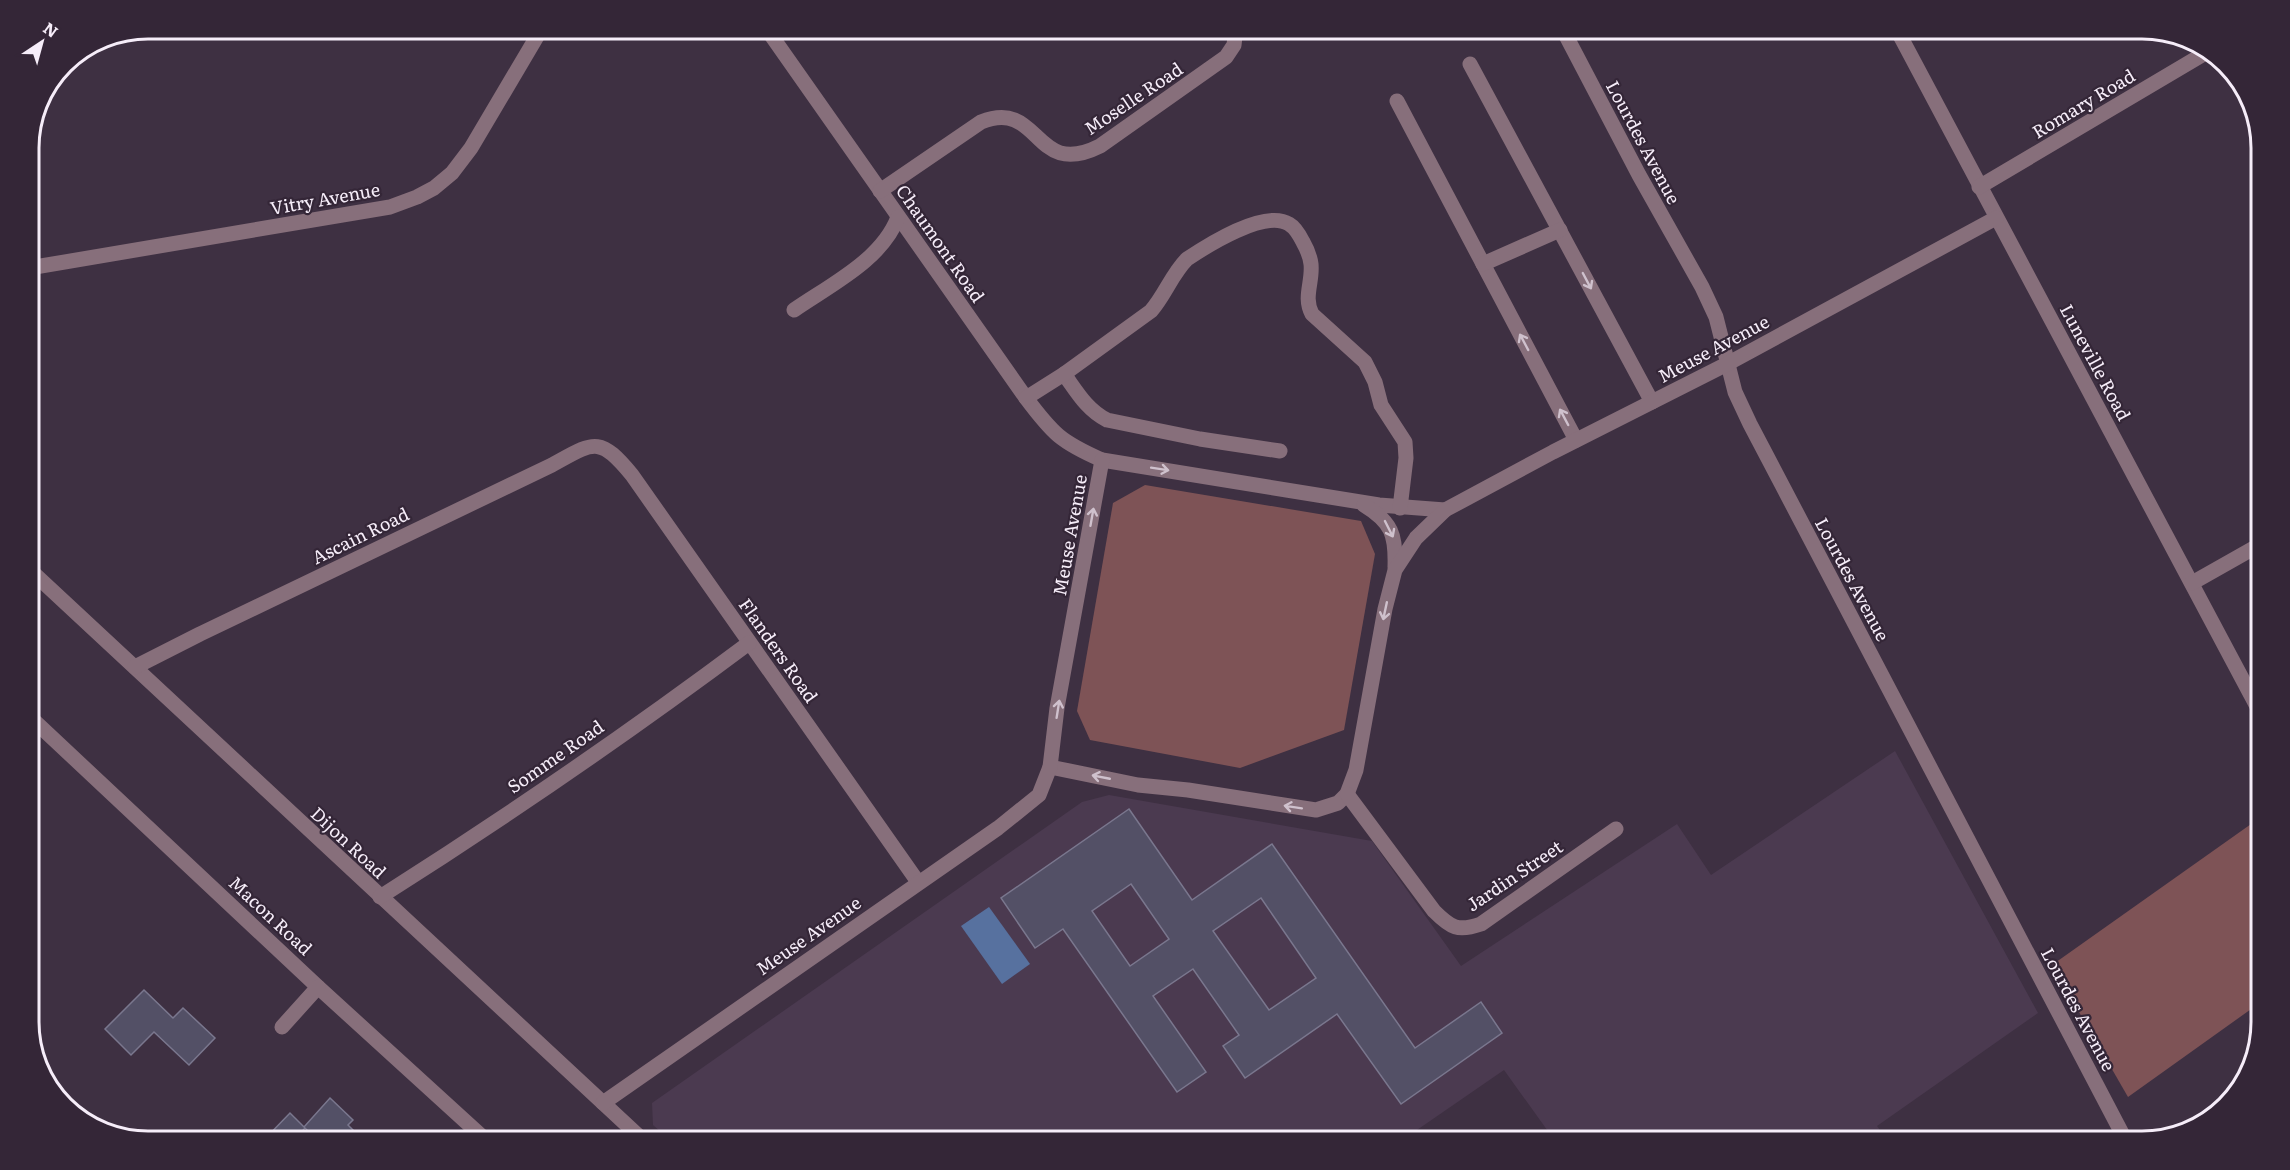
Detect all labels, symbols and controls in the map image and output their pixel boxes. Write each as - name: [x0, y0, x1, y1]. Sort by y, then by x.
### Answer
- north arrow: [12, 12, 72, 72]
- text: N: [39, 15, 64, 43]
- street label: Moselle Road: [1078, 55, 1188, 141]
- street label: Romary Road: [2026, 62, 2140, 144]
- street label: Lourdes Avenue: [1600, 75, 1688, 209]
- street label: Vitry Avenue: [268, 175, 382, 221]
- street label: Chaumont Road: [890, 178, 992, 308]
- one-way arrow: [1581, 272, 1593, 289]
- street label: Luneville Road: [2054, 299, 2138, 425]
- street label: Meuse Avenue: [1653, 307, 1773, 389]
- one-way arrow: [1518, 334, 1529, 352]
- one-way arrow: [1558, 409, 1570, 426]
- one-way arrow: [1150, 464, 1169, 475]
- street label: Meuse Avenue: [1045, 472, 1093, 598]
- street label: Ascain Road: [307, 500, 413, 570]
- one-way arrow: [1086, 508, 1097, 528]
- street label: Lourdes Avenue: [1809, 512, 1897, 646]
- one-way arrow: [1384, 520, 1395, 538]
- street label: Flanders Road: [733, 592, 825, 708]
- one-way arrow: [1379, 601, 1390, 621]
- one-way arrow: [1052, 700, 1063, 720]
- street label: Somme Road: [501, 713, 609, 799]
- one-way arrow: [1091, 771, 1111, 782]
- street label: Dijon Road: [305, 800, 393, 884]
- one-way arrow: [1284, 801, 1304, 812]
- street label: Jardin Street: [1460, 832, 1568, 917]
- street label: Macon Road: [223, 869, 319, 961]
- street label: Meuse Avenue: [750, 889, 866, 981]
- street label: Lourdes Avenue: [2035, 942, 2123, 1076]

